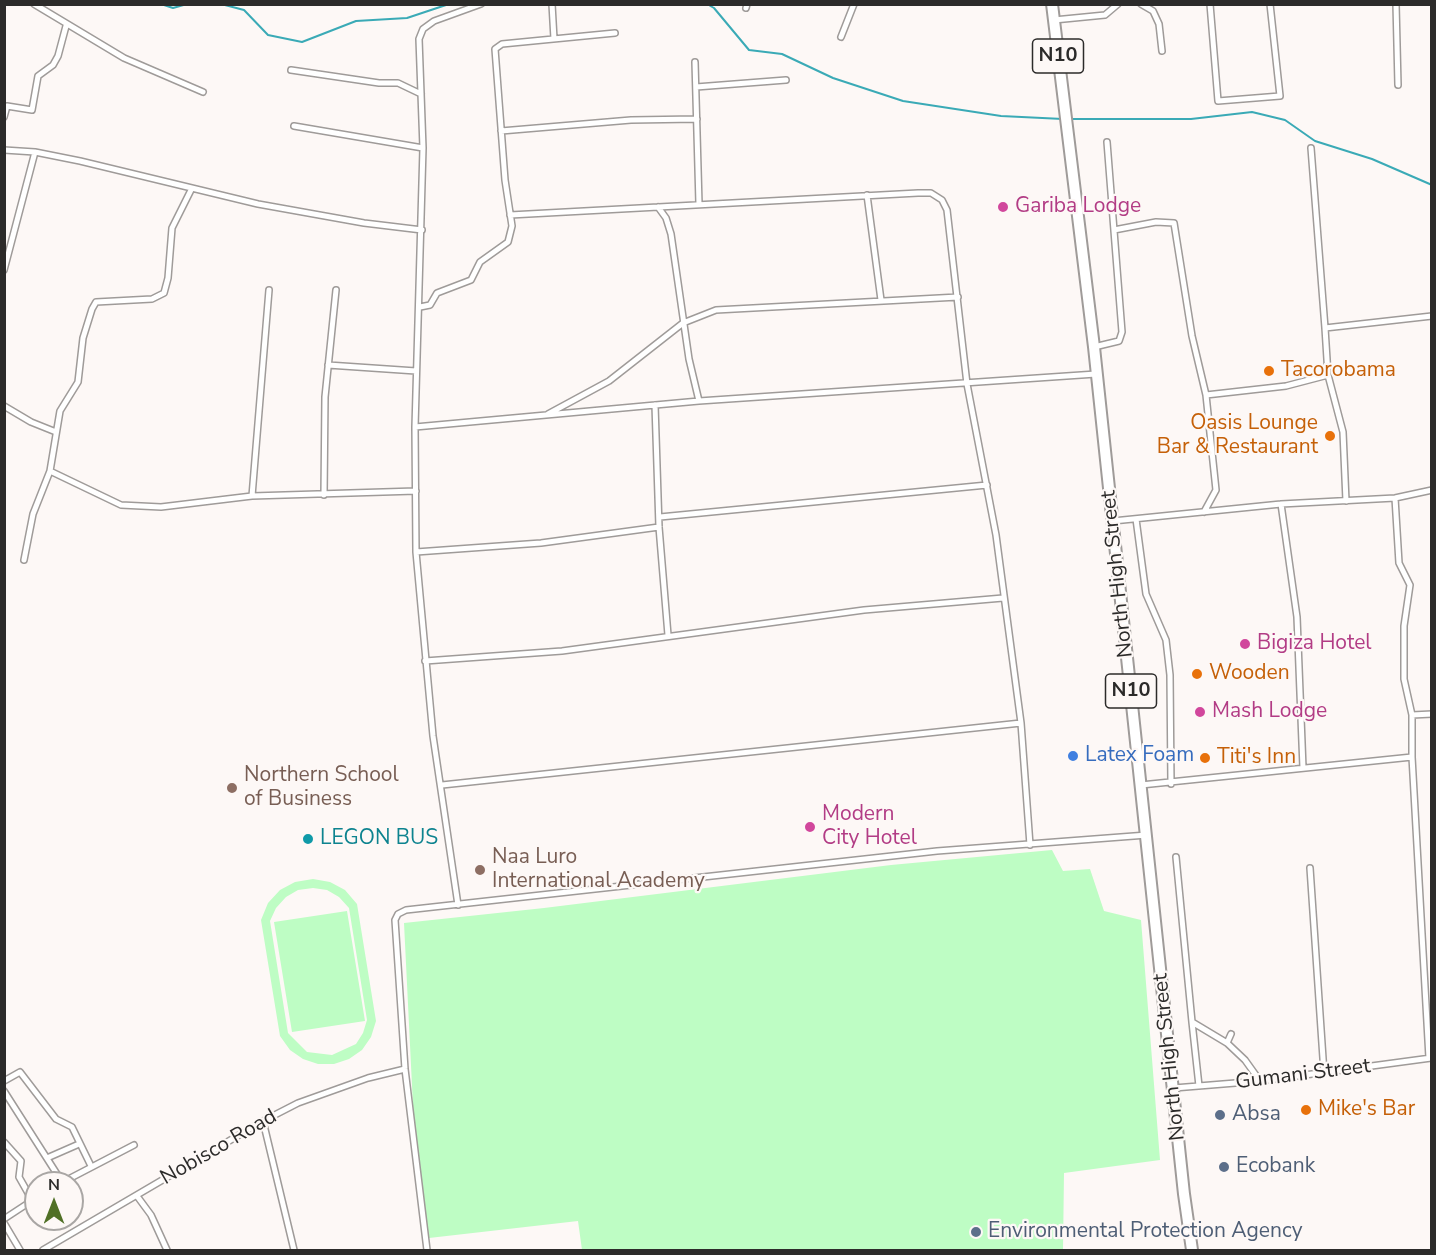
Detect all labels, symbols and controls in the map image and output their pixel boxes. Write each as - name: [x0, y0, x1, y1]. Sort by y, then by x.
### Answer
- road number: N10: [1032, 39, 1084, 73]
- place label: Gariba Lodge: [1015, 194, 1141, 220]
- marker: Gariba Lodge: [996, 200, 1010, 214]
- place label: Tacorobama: [1281, 358, 1396, 384]
- marker: Tacorobama: [1262, 364, 1276, 378]
- place label: Oasis Lounge Bar & Restaurant: [1157, 411, 1318, 461]
- marker: Oasis Lounge Bar & Restaurant: [1323, 429, 1337, 443]
- street label: North High Street: [1097, 489, 1139, 659]
- place label: Bigiza Hotel: [1257, 631, 1372, 657]
- marker: Bigiza Hotel: [1238, 637, 1252, 651]
- place label: Wooden: [1209, 661, 1290, 687]
- marker: Wooden: [1190, 667, 1204, 681]
- road number: N10: [1106, 674, 1156, 708]
- place label: Mash Lodge: [1212, 699, 1327, 725]
- marker: Mash Lodge: [1193, 705, 1207, 719]
- place label: Latex Foam: [1085, 743, 1194, 769]
- place label: Titi's Inn: [1217, 745, 1296, 771]
- marker: Latex Foam: [1066, 749, 1080, 763]
- marker: Titi's Inn: [1198, 751, 1212, 765]
- place label: Northern School of Business: [244, 763, 399, 813]
- marker: Northern School of Business: [225, 781, 239, 795]
- place label: Modern City Hotel: [822, 802, 917, 852]
- marker: Modern City Hotel: [803, 820, 817, 834]
- place label: LEGON BUS: [320, 826, 438, 852]
- marker: LEGON BUS: [301, 832, 315, 846]
- place label: Naa Luro International Academy: [492, 845, 705, 895]
- marker: Naa Luro International Academy: [473, 863, 487, 877]
- street label: North High Street: [1149, 972, 1191, 1142]
- street label: Gumani Street: [1234, 1054, 1372, 1096]
- place label: Mike's Bar: [1318, 1097, 1415, 1123]
- place label: Absa: [1232, 1102, 1281, 1128]
- marker: Mike's Bar: [1299, 1103, 1313, 1117]
- street label: Nobisco Road: [156, 1105, 282, 1191]
- marker: Absa: [1213, 1108, 1227, 1122]
- place label: Ecobank: [1236, 1154, 1315, 1180]
- marker: Ecobank: [1217, 1160, 1231, 1174]
- north arrow: [24, 1171, 84, 1231]
- text: N: [48, 1174, 60, 1196]
- place label: Environmental Protection Agency: [988, 1219, 1303, 1245]
- marker: Environmental Protection Agency: [969, 1225, 983, 1239]

